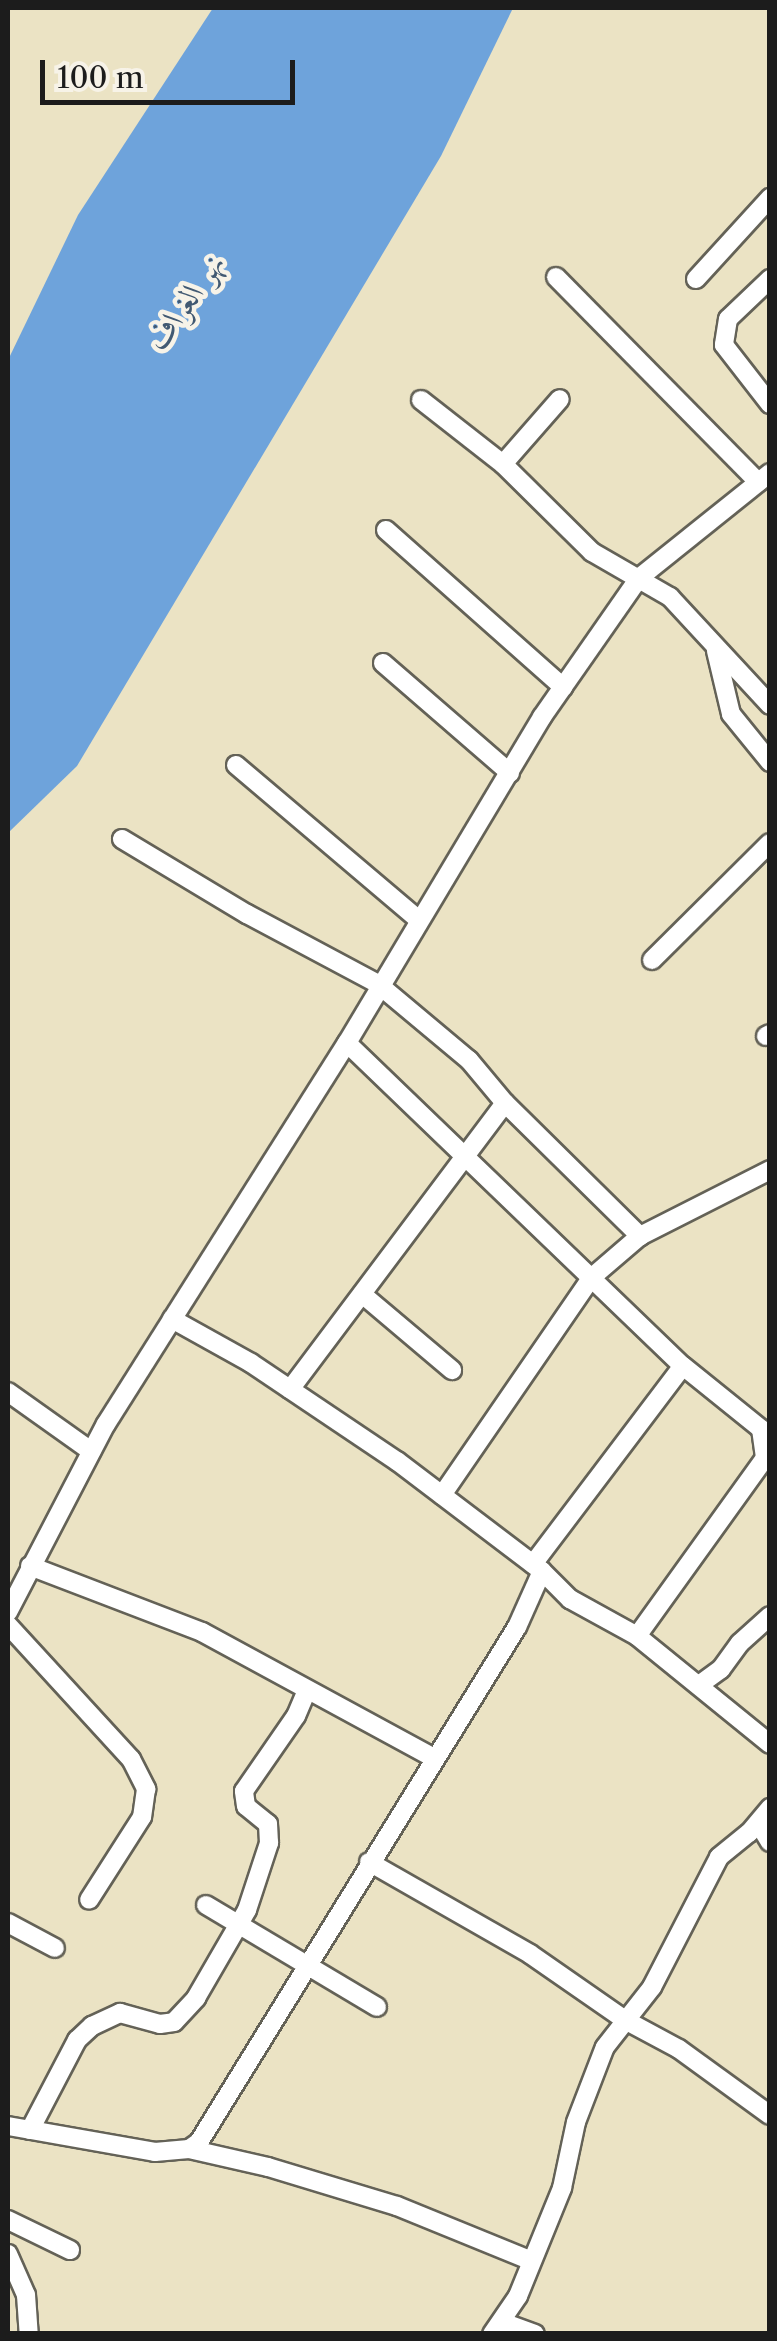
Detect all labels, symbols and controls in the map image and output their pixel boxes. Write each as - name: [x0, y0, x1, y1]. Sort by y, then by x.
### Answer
- scale bar: [45, 40, 300, 102]
- text: 100 m: [57, 59, 144, 96]
- water label: نهر الغراف: [139, 245, 233, 357]

